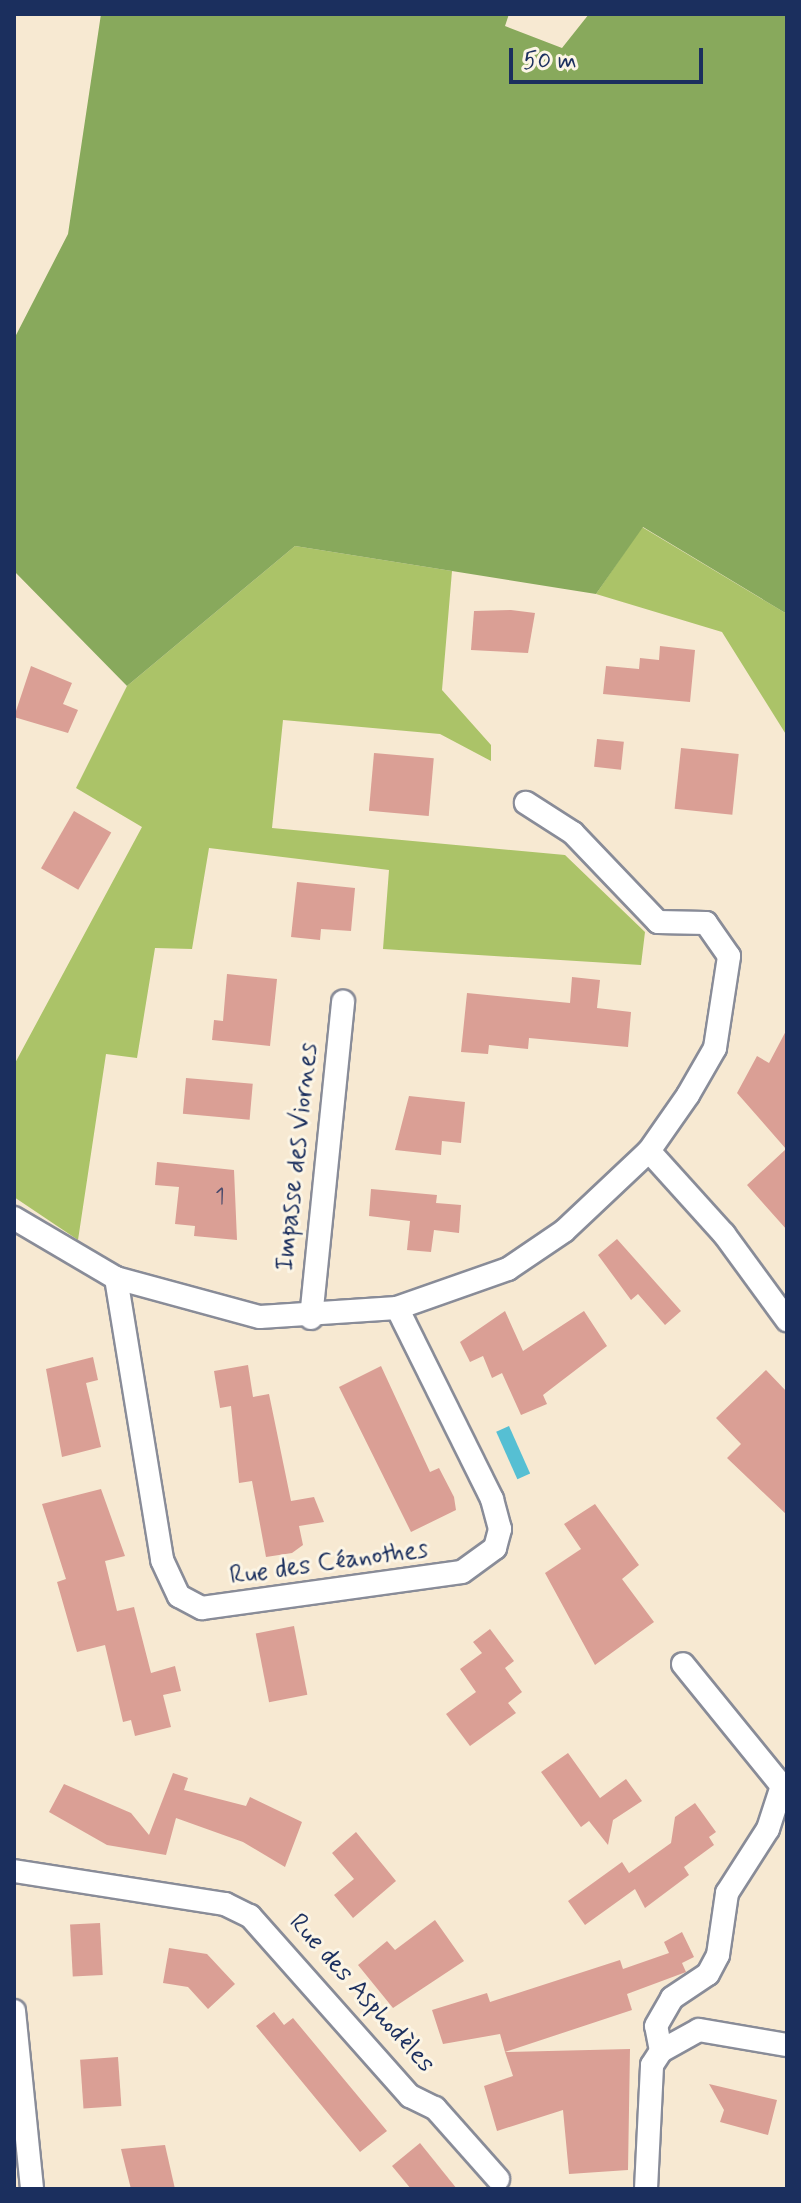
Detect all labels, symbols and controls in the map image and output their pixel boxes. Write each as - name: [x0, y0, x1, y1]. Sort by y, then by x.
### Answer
- scale bar: [513, 32, 707, 82]
- text: 50 m: [523, 46, 577, 77]
- street label: Impasse des Viornes: [271, 1041, 325, 1273]
- house number: 1: [215, 1185, 225, 1211]
- street label: Rue des Céanothes: [227, 1534, 431, 1594]
- street label: Rue des Asphodèles: [280, 1907, 442, 2081]

